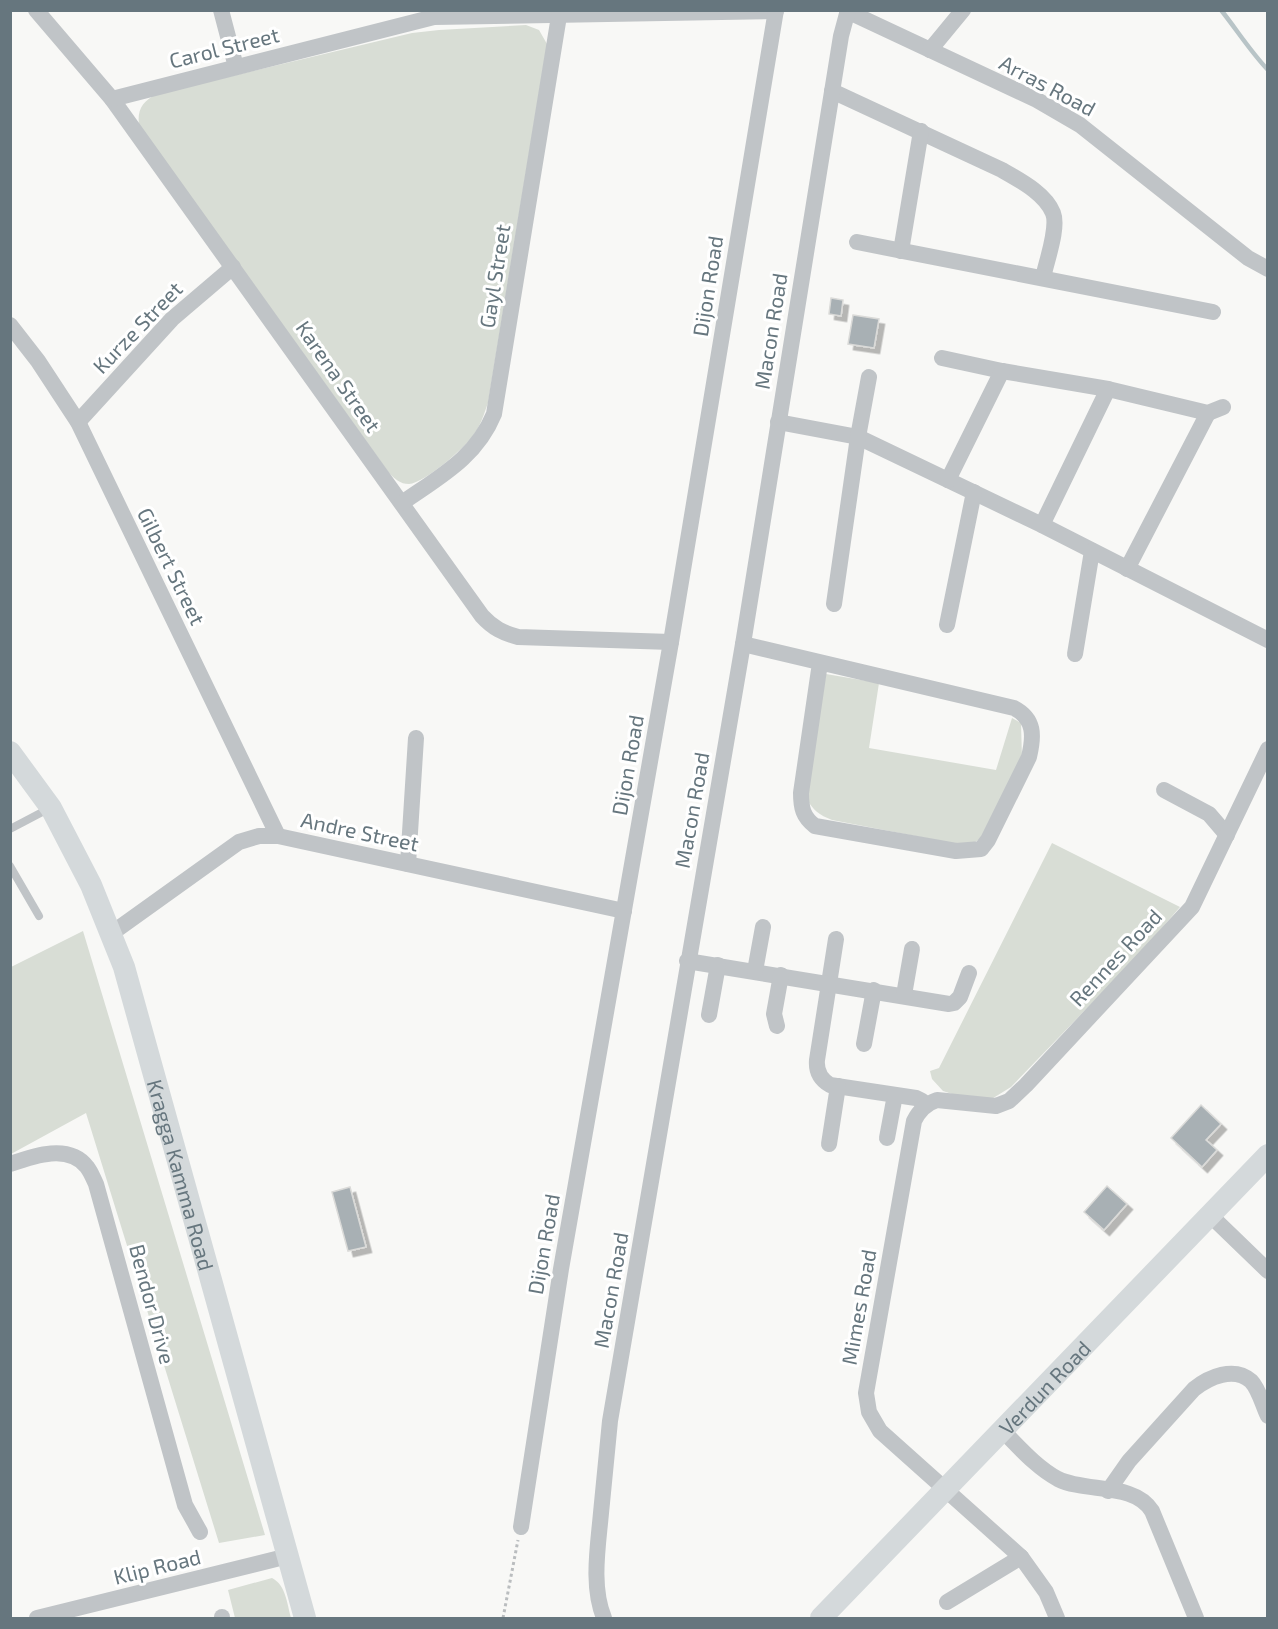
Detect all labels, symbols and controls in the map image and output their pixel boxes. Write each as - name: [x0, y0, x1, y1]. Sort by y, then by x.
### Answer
- street label: Carol Street: [166, 21, 282, 73]
- street label: Arras Road: [996, 49, 1100, 121]
- street label: Gayl Street: [473, 222, 515, 330]
- street label: Dijon Road: [687, 234, 728, 338]
- street label: Macon Road: [748, 271, 792, 391]
- street label: Kurze Street: [87, 276, 187, 378]
- street label: Karena Street: [291, 316, 387, 436]
- street label: Gilbert Street: [133, 503, 211, 629]
- street label: Dijon Road: [606, 713, 649, 817]
- street label: Macon Road: [669, 750, 713, 870]
- street label: Andre Street: [299, 806, 421, 856]
- street label: Rennes Road: [1064, 903, 1166, 1011]
- street label: Kragga Kamma Road: [143, 1076, 220, 1273]
- street label: Dijon Road: [522, 1192, 565, 1296]
- street label: Macon Road: [588, 1230, 632, 1350]
- street label: Bendor Drive: [125, 1241, 181, 1367]
- street label: Mimes Road: [836, 1247, 880, 1367]
- street label: Verdun Road: [993, 1335, 1095, 1439]
- street label: Klip Road: [111, 1543, 203, 1589]

